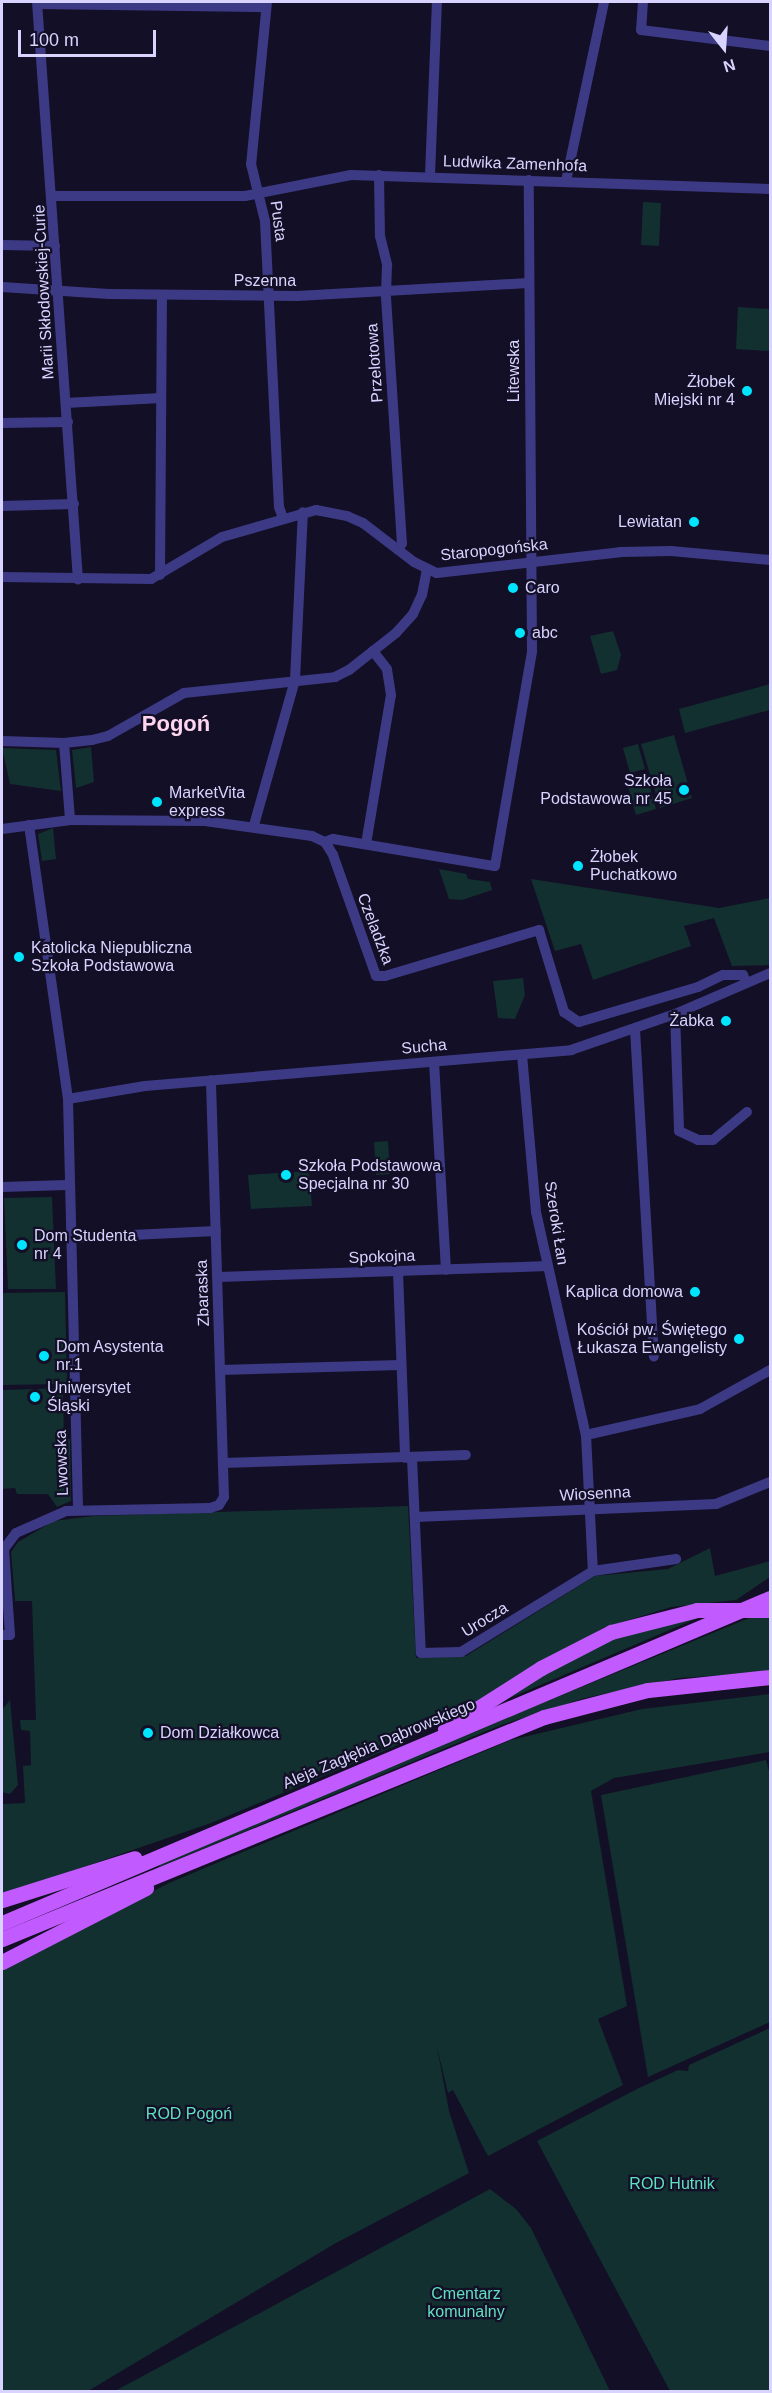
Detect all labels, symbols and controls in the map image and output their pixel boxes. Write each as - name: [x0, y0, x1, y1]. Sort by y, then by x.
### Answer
- scale bar: [21, 18, 159, 56]
- north arrow: [694, 18, 754, 78]
- text: 100 m: [29, 30, 79, 50]
- text: N: [721, 56, 737, 76]
- street label: Ludwika Zamenhofa: [443, 152, 587, 176]
- street label: Pusta: [266, 199, 290, 243]
- street label: Marii Skłodowskiej-Curie: [30, 204, 58, 380]
- street label: Pszenna: [234, 271, 296, 291]
- street label: Przelotowa: [363, 323, 387, 403]
- street label: Litewska: [504, 340, 524, 402]
- place label: Żłobek Miejski nr 4: [654, 372, 735, 410]
- marker: Żłobek Miejski nr 4: [740, 384, 754, 398]
- place label: Lewiatan: [618, 512, 682, 532]
- marker: Lewiatan: [687, 515, 701, 529]
- street label: Staropogońska: [439, 535, 549, 565]
- place label: Caro: [525, 578, 560, 598]
- marker: Caro: [506, 581, 520, 595]
- place label: abc: [532, 623, 558, 643]
- marker: abc: [513, 626, 527, 640]
- district label: Pogoń: [142, 711, 210, 737]
- place label: Szkoła Podstawowa nr 45: [540, 771, 672, 809]
- place label: MarketVita express: [169, 783, 245, 821]
- marker: Szkoła Podstawowa nr 45: [677, 783, 691, 797]
- marker: MarketVita express: [150, 795, 164, 809]
- place label: Żłobek Puchatkowo: [590, 847, 677, 885]
- marker: Żłobek Puchatkowo: [571, 859, 585, 873]
- street label: Czeladzka: [353, 891, 397, 967]
- place label: Katolicka Niepubliczna Szkoła Podstawowa: [31, 938, 192, 976]
- marker: Katolicka Niepubliczna Szkoła Podstawowa: [12, 950, 26, 964]
- place label: Żabka: [670, 1011, 714, 1031]
- marker: Żabka: [719, 1014, 733, 1028]
- street label: Sucha: [401, 1035, 447, 1059]
- place label: Szkoła Podstawowa Specjalna nr 30: [298, 1156, 441, 1194]
- marker: Szkoła Podstawowa Specjalna nr 30: [279, 1168, 293, 1182]
- street label: Szeroki Łan: [540, 1180, 572, 1266]
- place label: Dom Studenta nr 4: [34, 1226, 136, 1264]
- marker: Dom Studenta nr 4: [15, 1238, 29, 1252]
- street label: Spokojna: [348, 1246, 416, 1268]
- street label: Zbaraska: [192, 1259, 214, 1327]
- place label: Kaplica domowa: [566, 1282, 683, 1302]
- marker: Kaplica domowa: [688, 1285, 702, 1299]
- place label: Kościół pw. Świętego Łukasza Ewangelisty: [577, 1320, 727, 1358]
- marker: Kościół pw. Świętego Łukasza Ewangelisty: [732, 1332, 746, 1346]
- place label: Dom Asystenta nr.1: [56, 1337, 164, 1375]
- marker: Dom Asystenta nr.1: [37, 1349, 51, 1363]
- place label: Uniwersytet Śląski: [47, 1378, 131, 1416]
- marker: Uniwersytet Śląski: [28, 1390, 42, 1404]
- street label: Lwowska: [51, 1430, 73, 1496]
- street label: Wiosenna: [559, 1483, 631, 1505]
- street label: Urocza: [458, 1598, 512, 1642]
- street label: Aleja Zagłębia Dąbrowskiego: [280, 1695, 478, 1793]
- place label: Dom Działkowca: [160, 1723, 279, 1743]
- marker: Dom Działkowca: [141, 1726, 155, 1740]
- park label: ROD Pogoń: [146, 2104, 232, 2124]
- park label: ROD Hutnik: [629, 2174, 715, 2194]
- park label: Cmentarz komunalny: [427, 2284, 505, 2322]

